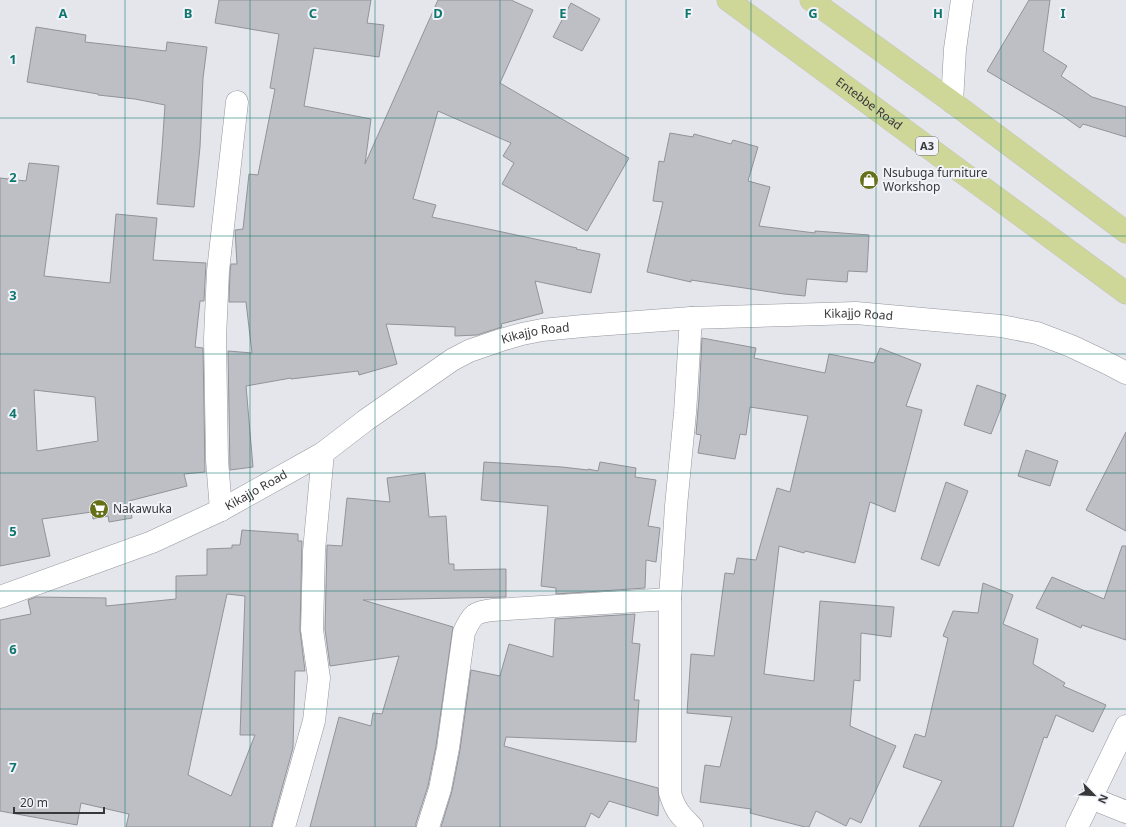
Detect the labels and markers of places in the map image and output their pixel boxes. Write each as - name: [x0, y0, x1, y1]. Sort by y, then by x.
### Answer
- place label: Nsubuga furniture Workshop: [883, 164, 988, 195]
- shop icon: Nsubuga furniture Workshop: [858, 169, 880, 191]
- supermarket icon: Nakawuka: [88, 498, 110, 520]
- place label: Nakawuka: [113, 500, 172, 517]

